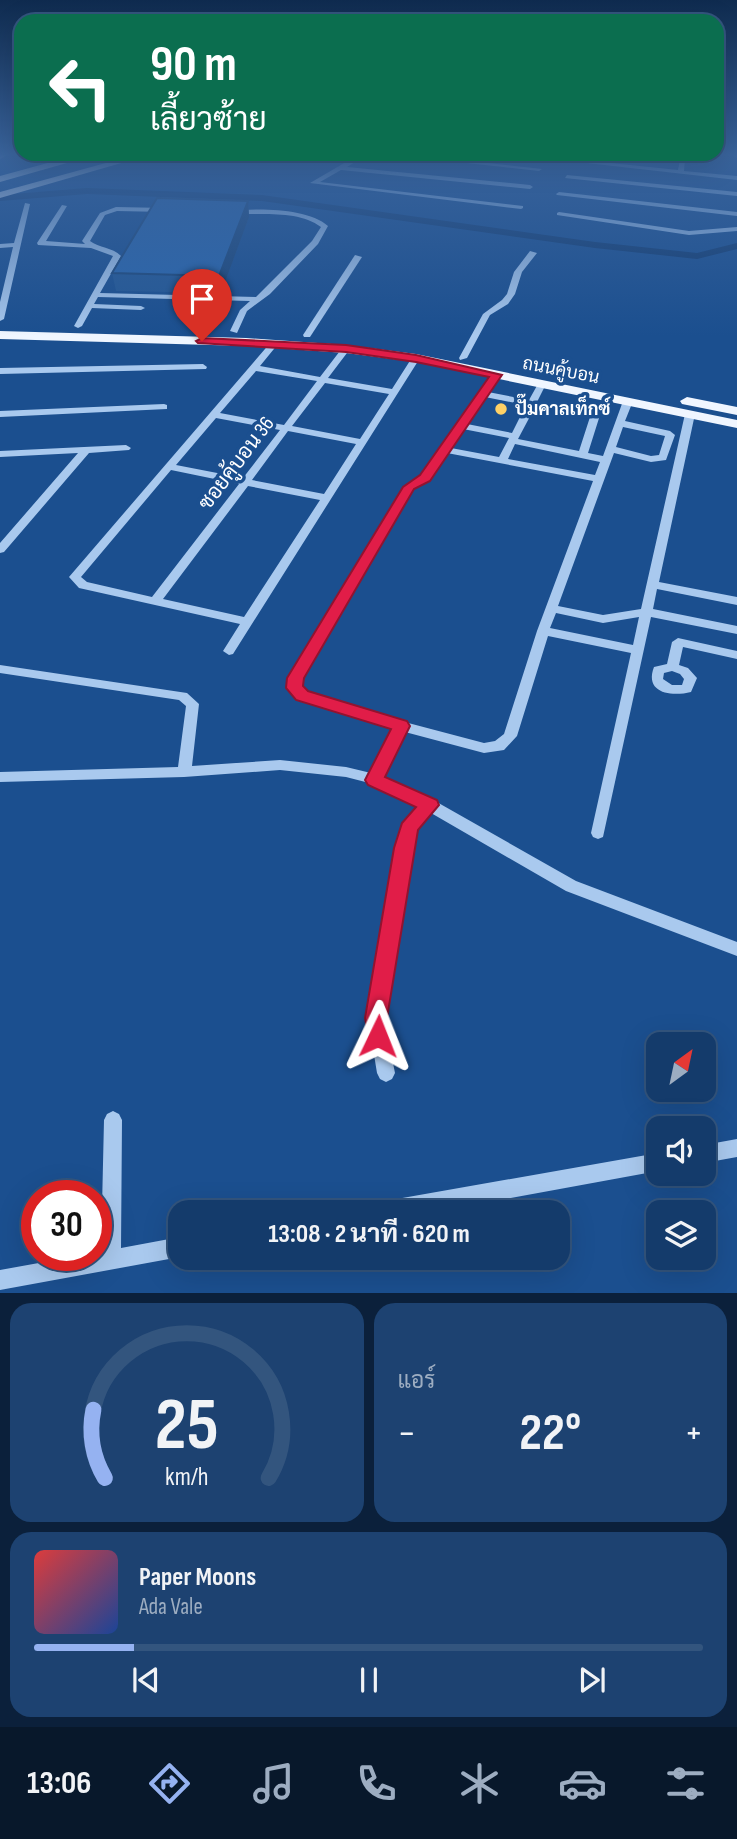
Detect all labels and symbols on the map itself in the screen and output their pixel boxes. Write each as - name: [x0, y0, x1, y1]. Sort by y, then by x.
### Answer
- pin: [172, 269, 232, 341]
- street label: ถนนคู้บอน: [520, 351, 602, 390]
- place label: ปั๊มคาลเท็กซ์: [515, 393, 611, 420]
- marker: ปั๊มคาลเท็กซ์: [493, 401, 509, 417]
- street label: ซอยคู้บอน 36: [193, 412, 281, 516]
- position arrow: [341, 999, 415, 1073]
- north arrow: [646, 1032, 716, 1102]
- speed limit sign: 30: [21, 1180, 112, 1271]

